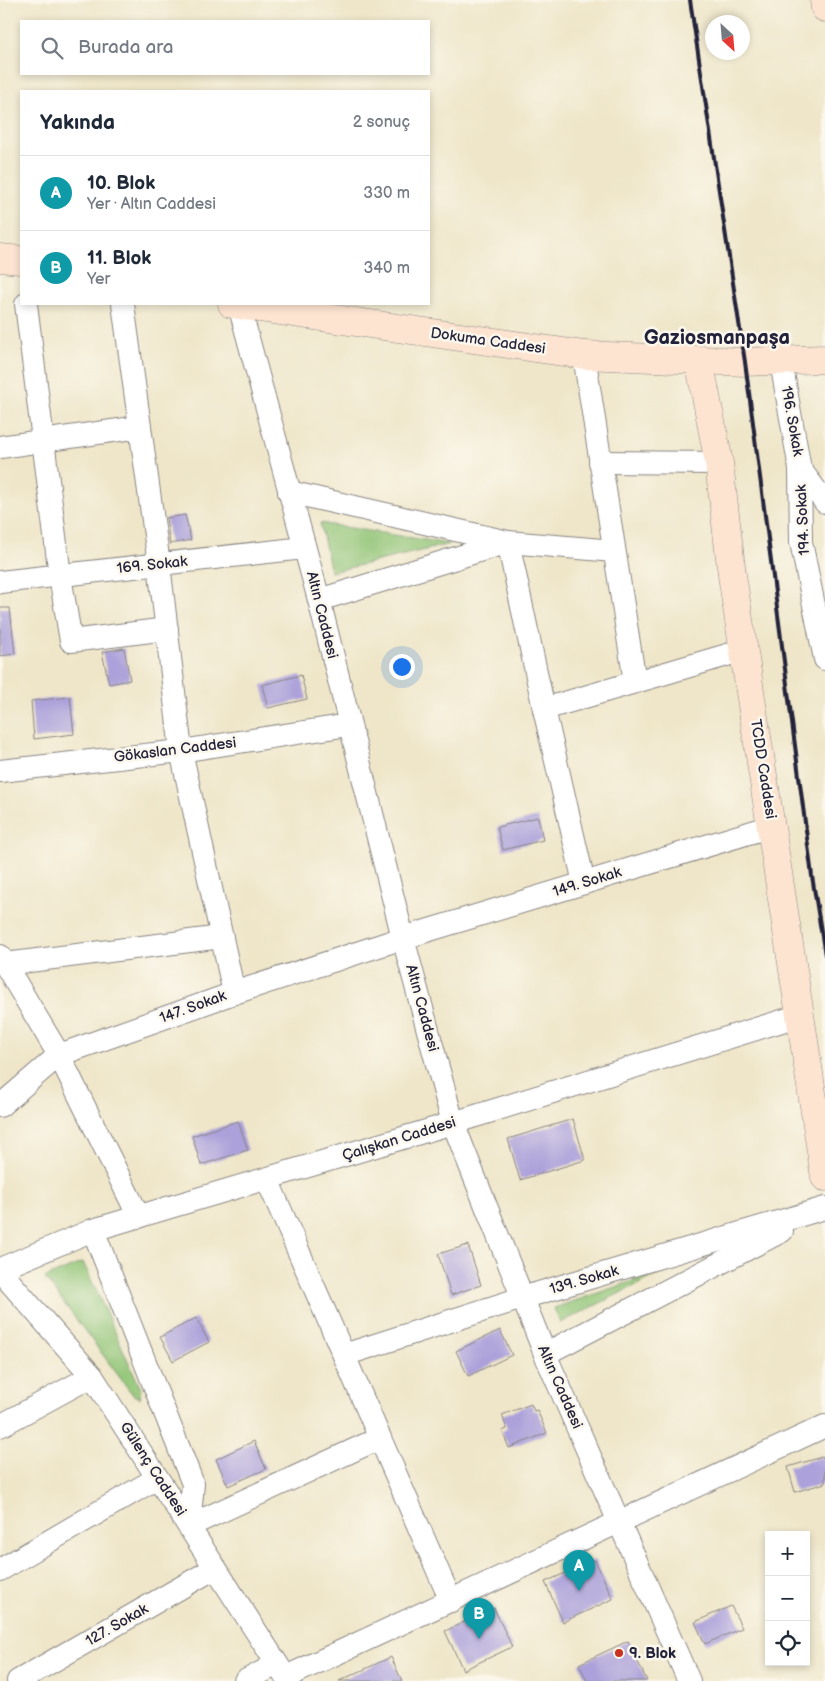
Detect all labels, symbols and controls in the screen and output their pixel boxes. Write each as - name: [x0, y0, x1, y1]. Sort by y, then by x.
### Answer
- north arrow: [705, 15, 750, 60]
- search box: [20, 20, 430, 75]
- icon: search: [38, 34, 66, 62]
- text: Burada ara: [78, 36, 174, 59]
- text: Yakında: [40, 110, 115, 135]
- text: 2 sonuç: [353, 113, 410, 132]
- text: 10. Blok: [87, 172, 155, 195]
- text: A: [51, 184, 61, 203]
- text: 330 m: [363, 184, 410, 203]
- text: Yer · Altın Caddesi: [87, 195, 216, 214]
- text: 11. Blok: [87, 247, 151, 270]
- text: B: [50, 259, 62, 278]
- text: 340 m: [363, 259, 410, 278]
- text: Yer: [87, 270, 110, 289]
- street label: Dokuma Caddesi: [429, 324, 547, 358]
- district label: Gaziosmanpaşa: [644, 326, 790, 350]
- street label: 196. Sokak: [776, 384, 808, 458]
- street label: 194. Sokak: [792, 483, 814, 556]
- street label: 169. Sokak: [116, 552, 189, 578]
- street label: Altın Caddesi: [302, 569, 342, 661]
- your location: [389, 654, 415, 680]
- street label: TCDD Caddesi: [746, 718, 780, 820]
- street label: Gökaslan Caddesi: [113, 733, 237, 767]
- street label: 149. Sokak: [550, 862, 624, 901]
- street label: Altın Caddesi: [401, 962, 443, 1054]
- street label: 147. Sokak: [157, 986, 230, 1028]
- street label: Çalışkan Caddesi: [340, 1113, 458, 1165]
- street label: 139. Sokak: [547, 1261, 621, 1299]
- street label: Altın Caddesi: [533, 1342, 587, 1432]
- street label: Gülenç Caddesi: [115, 1418, 191, 1520]
- map controls: [765, 1531, 810, 1666]
- button: +: [765, 1531, 810, 1576]
- pin: A: [563, 1550, 595, 1591]
- button: −: [765, 1576, 810, 1621]
- pin: B: [463, 1598, 495, 1639]
- street label: 127. Sokak: [82, 1599, 152, 1651]
- button: locate: [765, 1621, 810, 1666]
- place label: 9. Blok: [629, 1644, 676, 1663]
- marker: 9. Blok: [613, 1647, 625, 1659]

